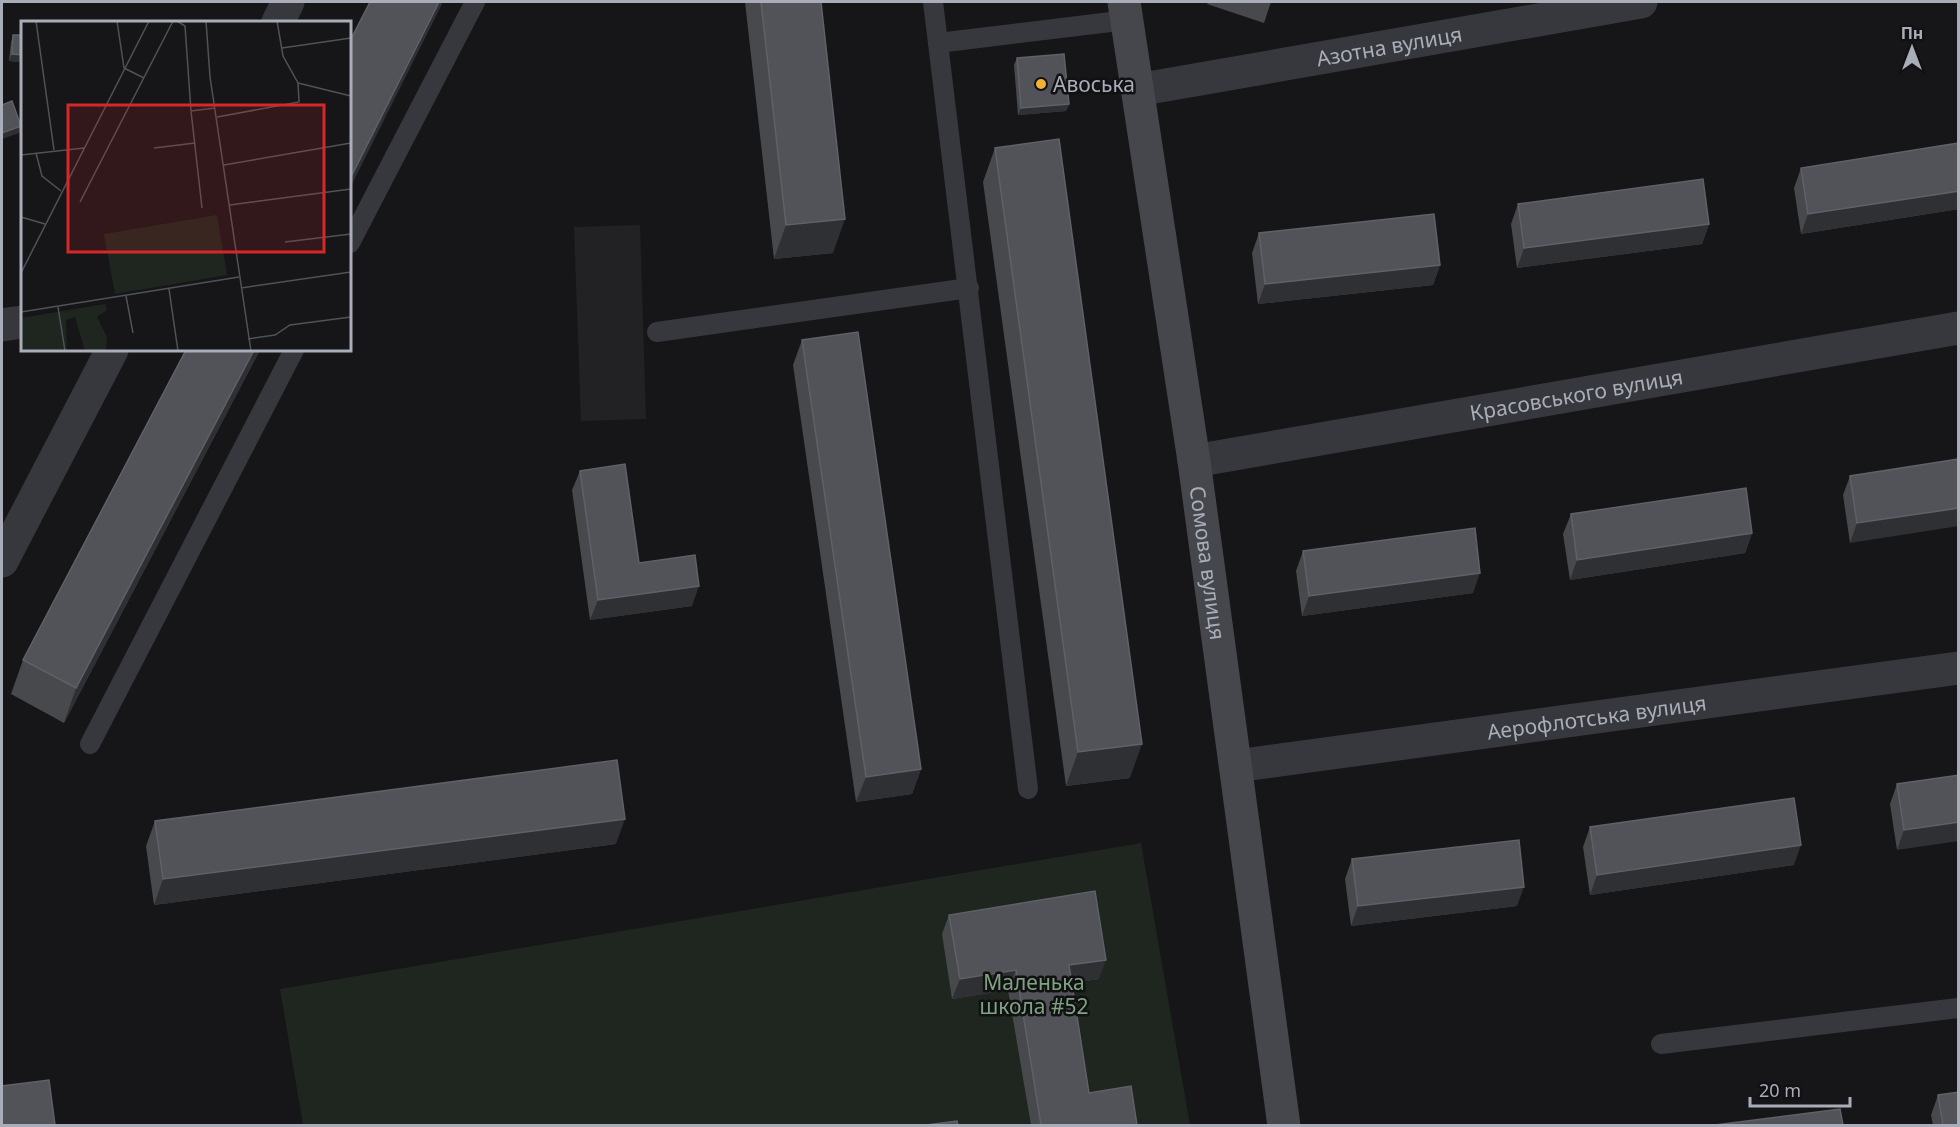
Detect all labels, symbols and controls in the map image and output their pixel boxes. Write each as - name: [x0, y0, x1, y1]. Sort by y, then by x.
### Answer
- north arrow: [1882, 18, 1942, 78]
- street label: Азотна вулиця: [1314, 20, 1464, 72]
- inset map: [21, 21, 351, 351]
- text: Пн: [1901, 22, 1923, 44]
- place label: Авоська: [1053, 70, 1135, 98]
- marker: Авоська: [1034, 77, 1048, 91]
- street label: Красовського вулиця: [1468, 362, 1685, 427]
- street label: Сомова вулиця: [1183, 484, 1232, 642]
- street label: Аерофлотська вулиця: [1485, 688, 1708, 746]
- park label: Маленька школа #52: [979, 968, 1089, 1020]
- scale bar: [1750, 1070, 1850, 1108]
- text: 20 m: [1759, 1078, 1801, 1102]

